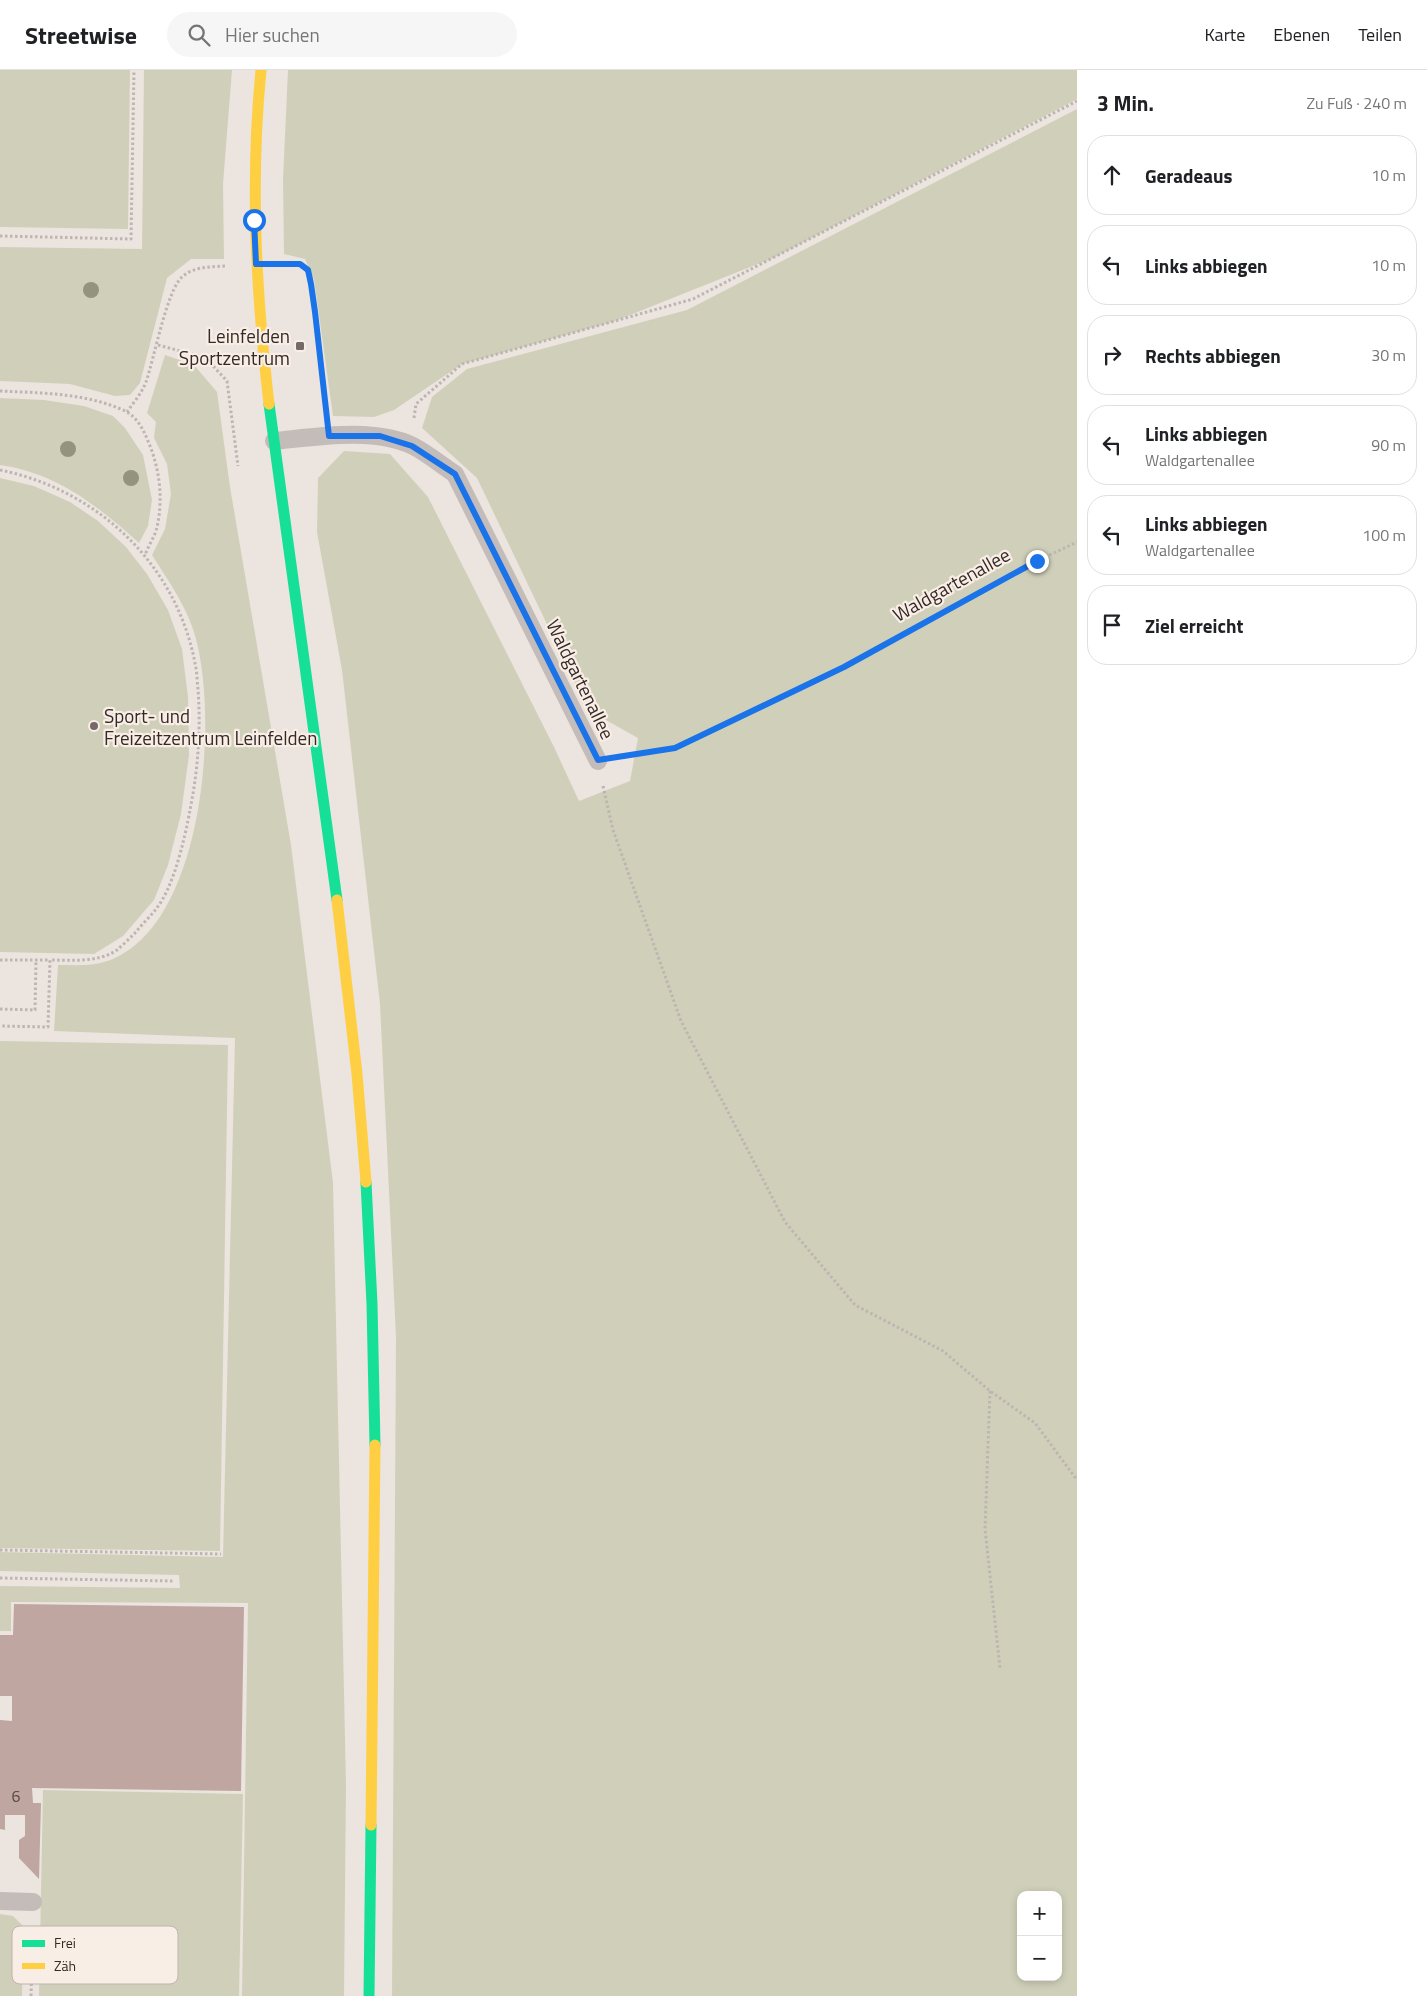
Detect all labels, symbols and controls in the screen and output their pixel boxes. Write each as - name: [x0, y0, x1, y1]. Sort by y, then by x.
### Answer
- search box: [167, 12, 517, 57]
- text: Streetwise: [25, 17, 137, 53]
- text: Hier suchen: [225, 20, 320, 49]
- icon: search: [185, 21, 213, 49]
- text: Karte: [1204, 21, 1245, 48]
- text: Ebenen: [1273, 21, 1330, 48]
- text: Teilen: [1358, 21, 1402, 48]
- text: 3 Min.: [1097, 87, 1154, 119]
- text: Zu Fuß · 240 m: [1306, 91, 1407, 115]
- icon: ahead: [1098, 161, 1126, 189]
- text: Geradeaus: [1145, 161, 1232, 190]
- text: 10 m: [1371, 163, 1406, 187]
- route start: [243, 209, 266, 232]
- icon: left: [1098, 251, 1126, 279]
- text: Links abbiegen: [1145, 251, 1268, 280]
- text: 10 m: [1371, 253, 1406, 277]
- place label: Leinfelden Sportzentrum: [179, 321, 290, 372]
- marker: Leinfelden Sportzentrum: [294, 340, 306, 352]
- icon: right: [1098, 341, 1126, 369]
- text: Rechts abbiegen: [1145, 341, 1281, 370]
- text: 30 m: [1371, 343, 1406, 367]
- text: Links abbiegen: [1145, 419, 1268, 448]
- icon: left: [1098, 431, 1126, 459]
- text: 90 m: [1371, 433, 1406, 457]
- text: Waldgartenallee: [1145, 448, 1255, 472]
- text: Links abbiegen: [1145, 509, 1268, 538]
- icon: left: [1098, 521, 1126, 549]
- text: 100 m: [1362, 523, 1406, 547]
- text: Waldgartenallee: [1145, 538, 1255, 562]
- street label: Waldgartenallee: [887, 540, 1015, 628]
- route end: [1026, 550, 1049, 573]
- icon: arrive: [1098, 611, 1126, 639]
- text: Ziel erreicht: [1145, 611, 1243, 640]
- street label: Waldgartenallee: [539, 614, 623, 744]
- place label: Sport- und Freizeitzentrum Leinfelden: [104, 701, 317, 752]
- marker: Sport- und Freizeitzentrum Leinfelden: [88, 720, 100, 732]
- house number: 6: [12, 1784, 21, 1808]
- map controls: [1017, 1891, 1062, 1981]
- button: +: [1017, 1891, 1062, 1936]
- legend: [12, 1926, 178, 1984]
- text: Frei: [54, 1932, 76, 1953]
- button: −: [1017, 1936, 1062, 1981]
- text: Zäh: [54, 1955, 76, 1976]

